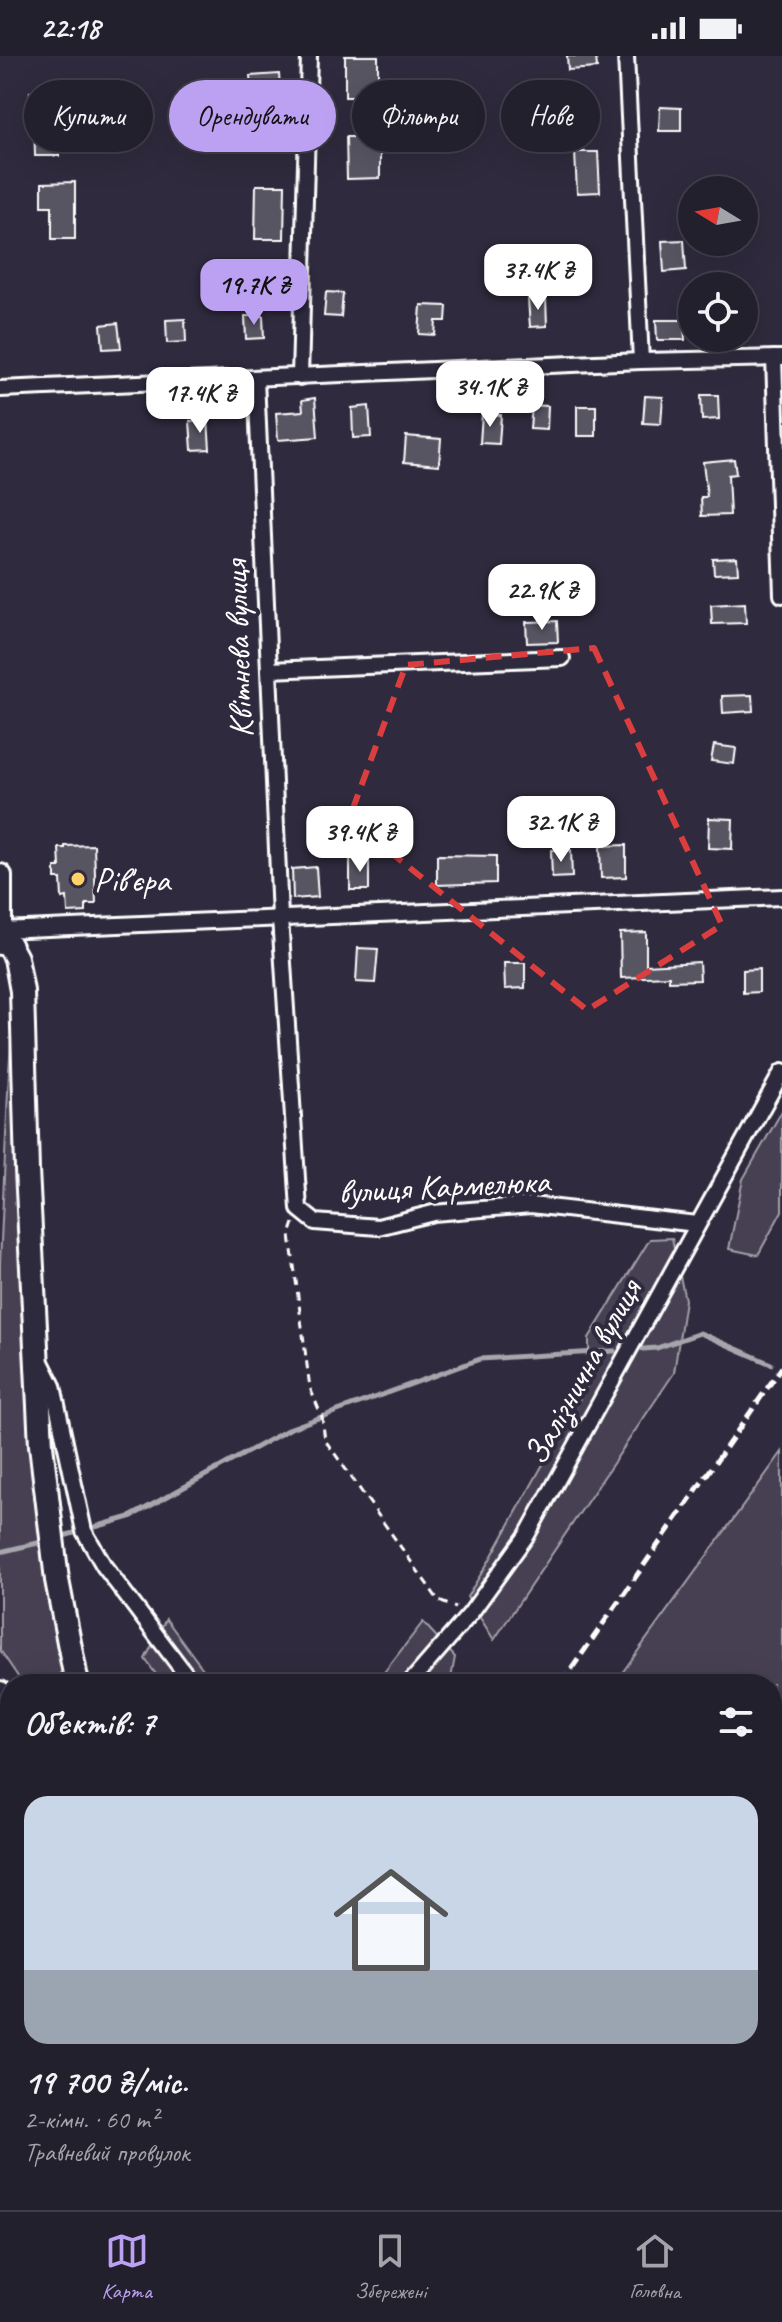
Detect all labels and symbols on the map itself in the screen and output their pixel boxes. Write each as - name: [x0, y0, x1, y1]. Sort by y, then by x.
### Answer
- north arrow: [678, 176, 758, 256]
- pin: 37.4K ₴: [464, 244, 612, 312]
- pin: 19.7K ₴: [180, 259, 328, 327]
- pin: 34.1K ₴: [416, 361, 564, 429]
- pin: 17.4K ₴: [126, 367, 274, 435]
- street label: Квітнева вулиця: [213, 557, 263, 738]
- pin: 22.9K ₴: [468, 564, 616, 632]
- pin: 32.1K ₴: [487, 796, 635, 864]
- pin: 39.4K ₴: [286, 806, 434, 874]
- place label: Рів'єра: [94, 858, 172, 901]
- marker: Рів'єра: [69, 870, 87, 888]
- street label: вулиця Кармелюка: [337, 1159, 553, 1213]
- street label: Залізнична вулиця: [514, 1270, 652, 1472]

